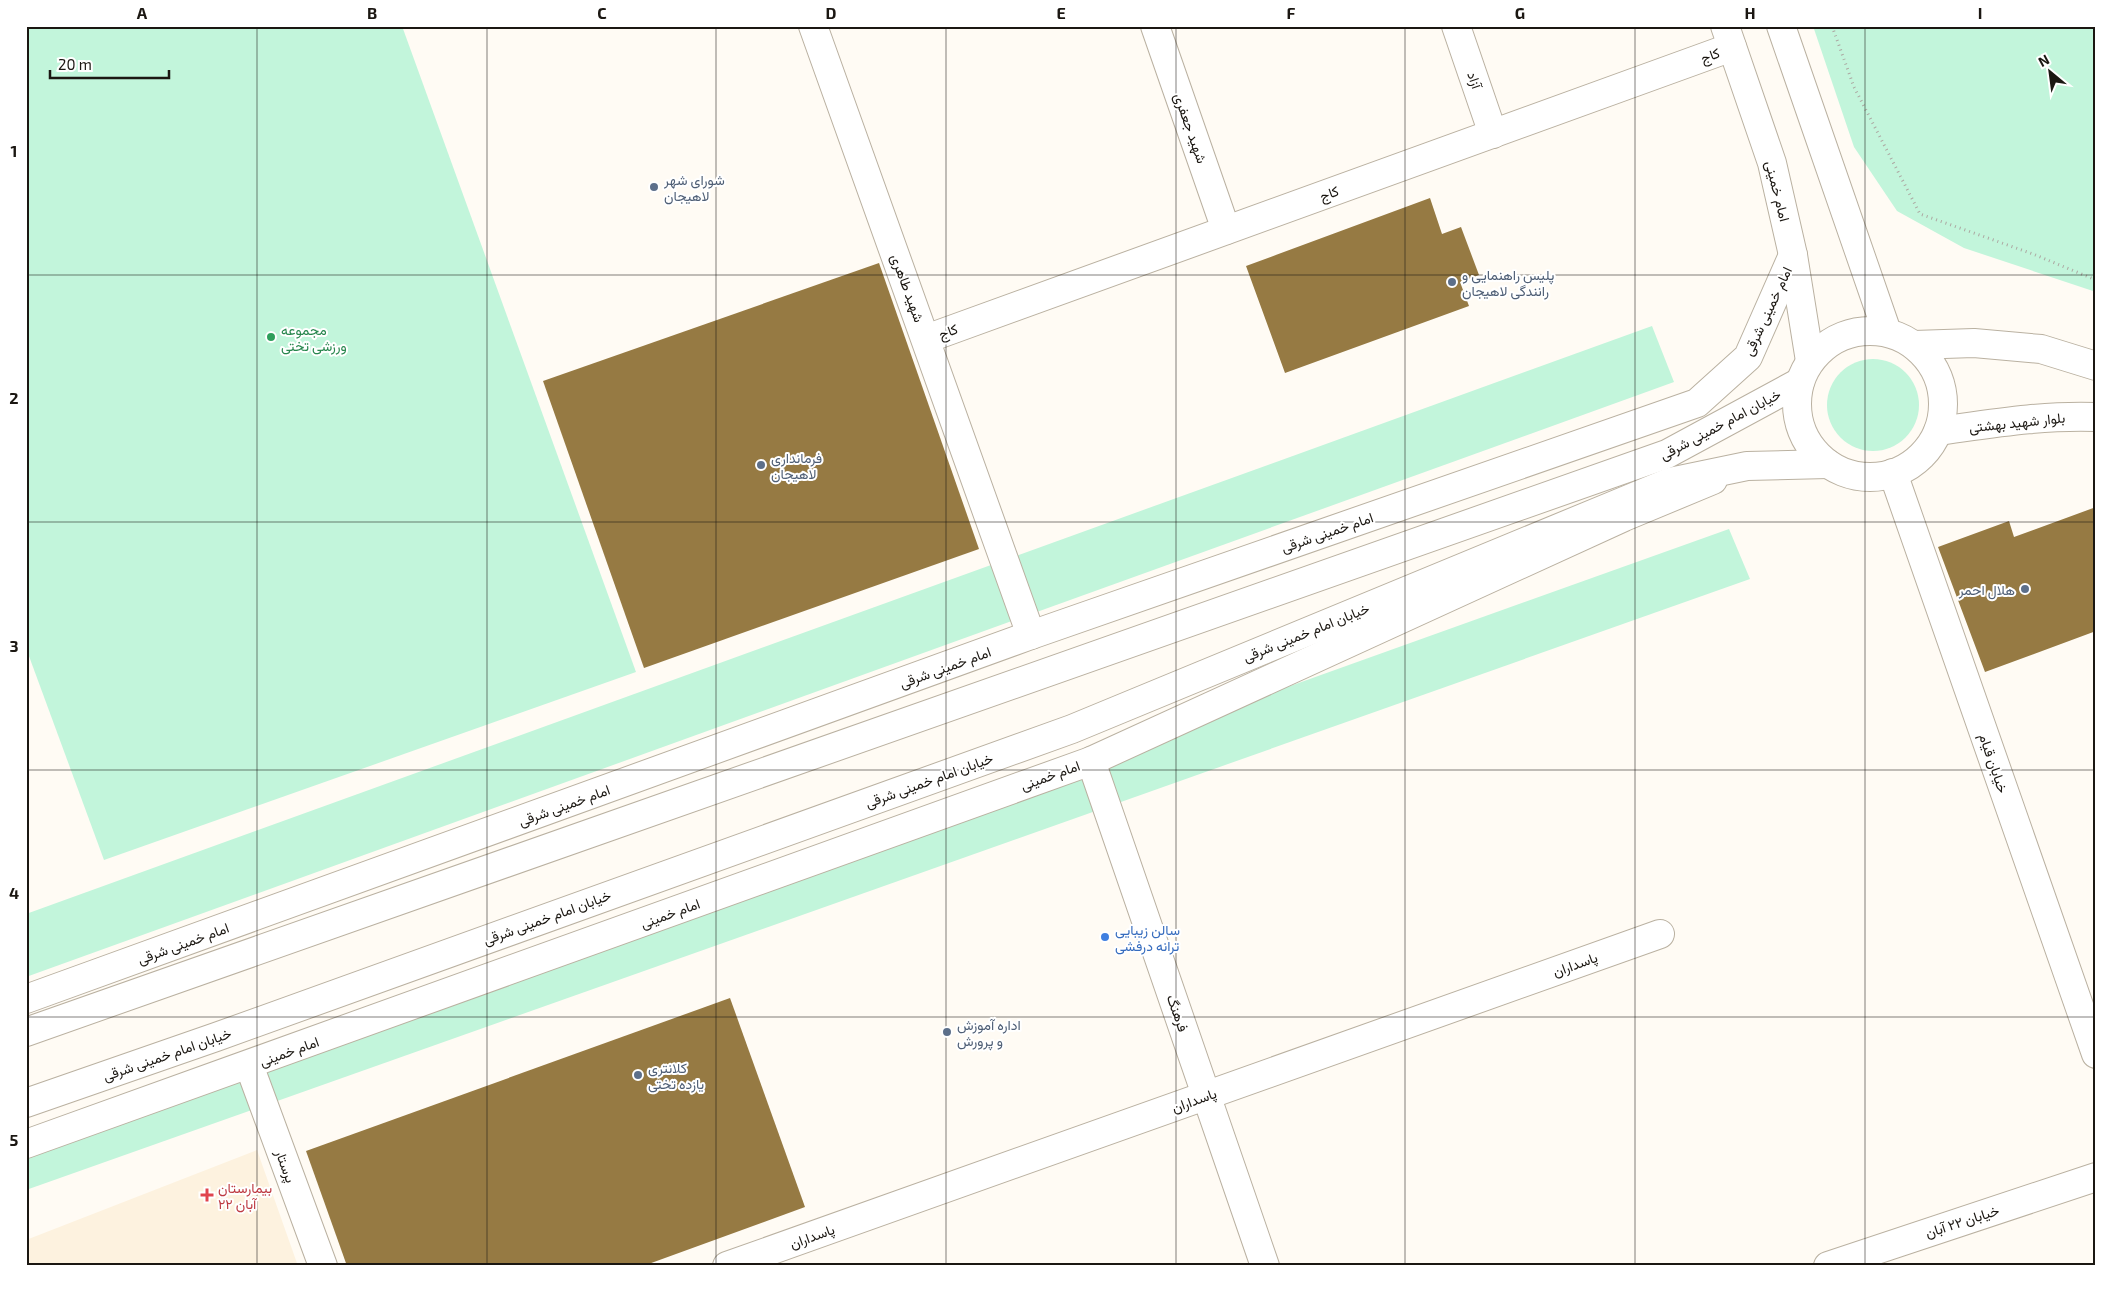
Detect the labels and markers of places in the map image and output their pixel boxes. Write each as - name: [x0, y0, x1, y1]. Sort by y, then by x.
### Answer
- place label: شورای شهر لاهیجان: [663, 171, 725, 205]
- marker: شورای شهر لاهیجان: [648, 181, 660, 193]
- place label: پلیس راهنمایی و رانندگی لاهیجان: [1462, 266, 1554, 300]
- marker: پلیس راهنمایی و رانندگی لاهیجان: [1446, 276, 1458, 288]
- place label: مجموعه ورزشی تختی: [281, 321, 347, 355]
- marker: مجموعه ورزشی تختی: [265, 331, 277, 343]
- place label: فرمانداری لاهیجان: [771, 449, 822, 483]
- marker: فرمانداری لاهیجان: [755, 459, 767, 471]
- place label: هلال احمر: [1958, 581, 2015, 600]
- marker: هلال احمر: [2019, 583, 2031, 595]
- place label: سالن زیبایی ترانه درفشی: [1115, 921, 1180, 955]
- marker: سالن زیبایی ترانه درفشی: [1099, 931, 1111, 943]
- place label: اداره آموزش و پرورش: [957, 1016, 1021, 1051]
- marker: اداره آموزش و پرورش: [941, 1026, 953, 1038]
- place label: کلانتری یازده تختی: [648, 1059, 704, 1093]
- marker: کلانتری یازده تختی: [632, 1069, 644, 1081]
- place label: بیمارستان ۲۲ آبان: [218, 1179, 272, 1213]
- marker: بیمارستان ۲۲ آبان: [200, 1188, 214, 1202]

